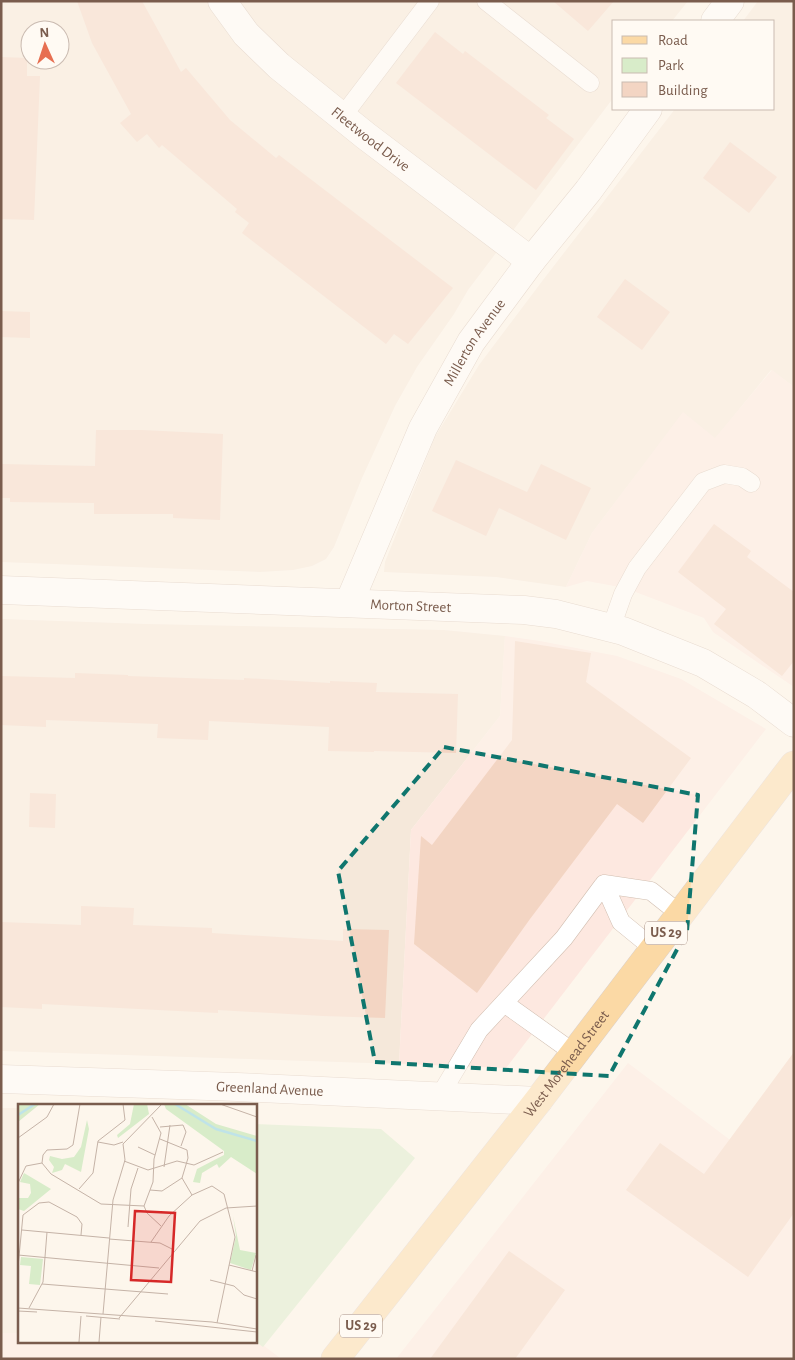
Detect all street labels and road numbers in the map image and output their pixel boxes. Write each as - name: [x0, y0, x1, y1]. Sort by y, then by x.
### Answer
- street label: Fleetwood Drive: [329, 104, 413, 174]
- street label: Millerton Avenue: [441, 296, 508, 388]
- street label: Morton Street: [370, 597, 452, 615]
- road number: US 29: [645, 921, 687, 944]
- street label: West Morehead Street: [521, 1007, 612, 1120]
- street label: Greenland Avenue: [216, 1079, 324, 1099]
- road number: US 29: [340, 1314, 382, 1338]

